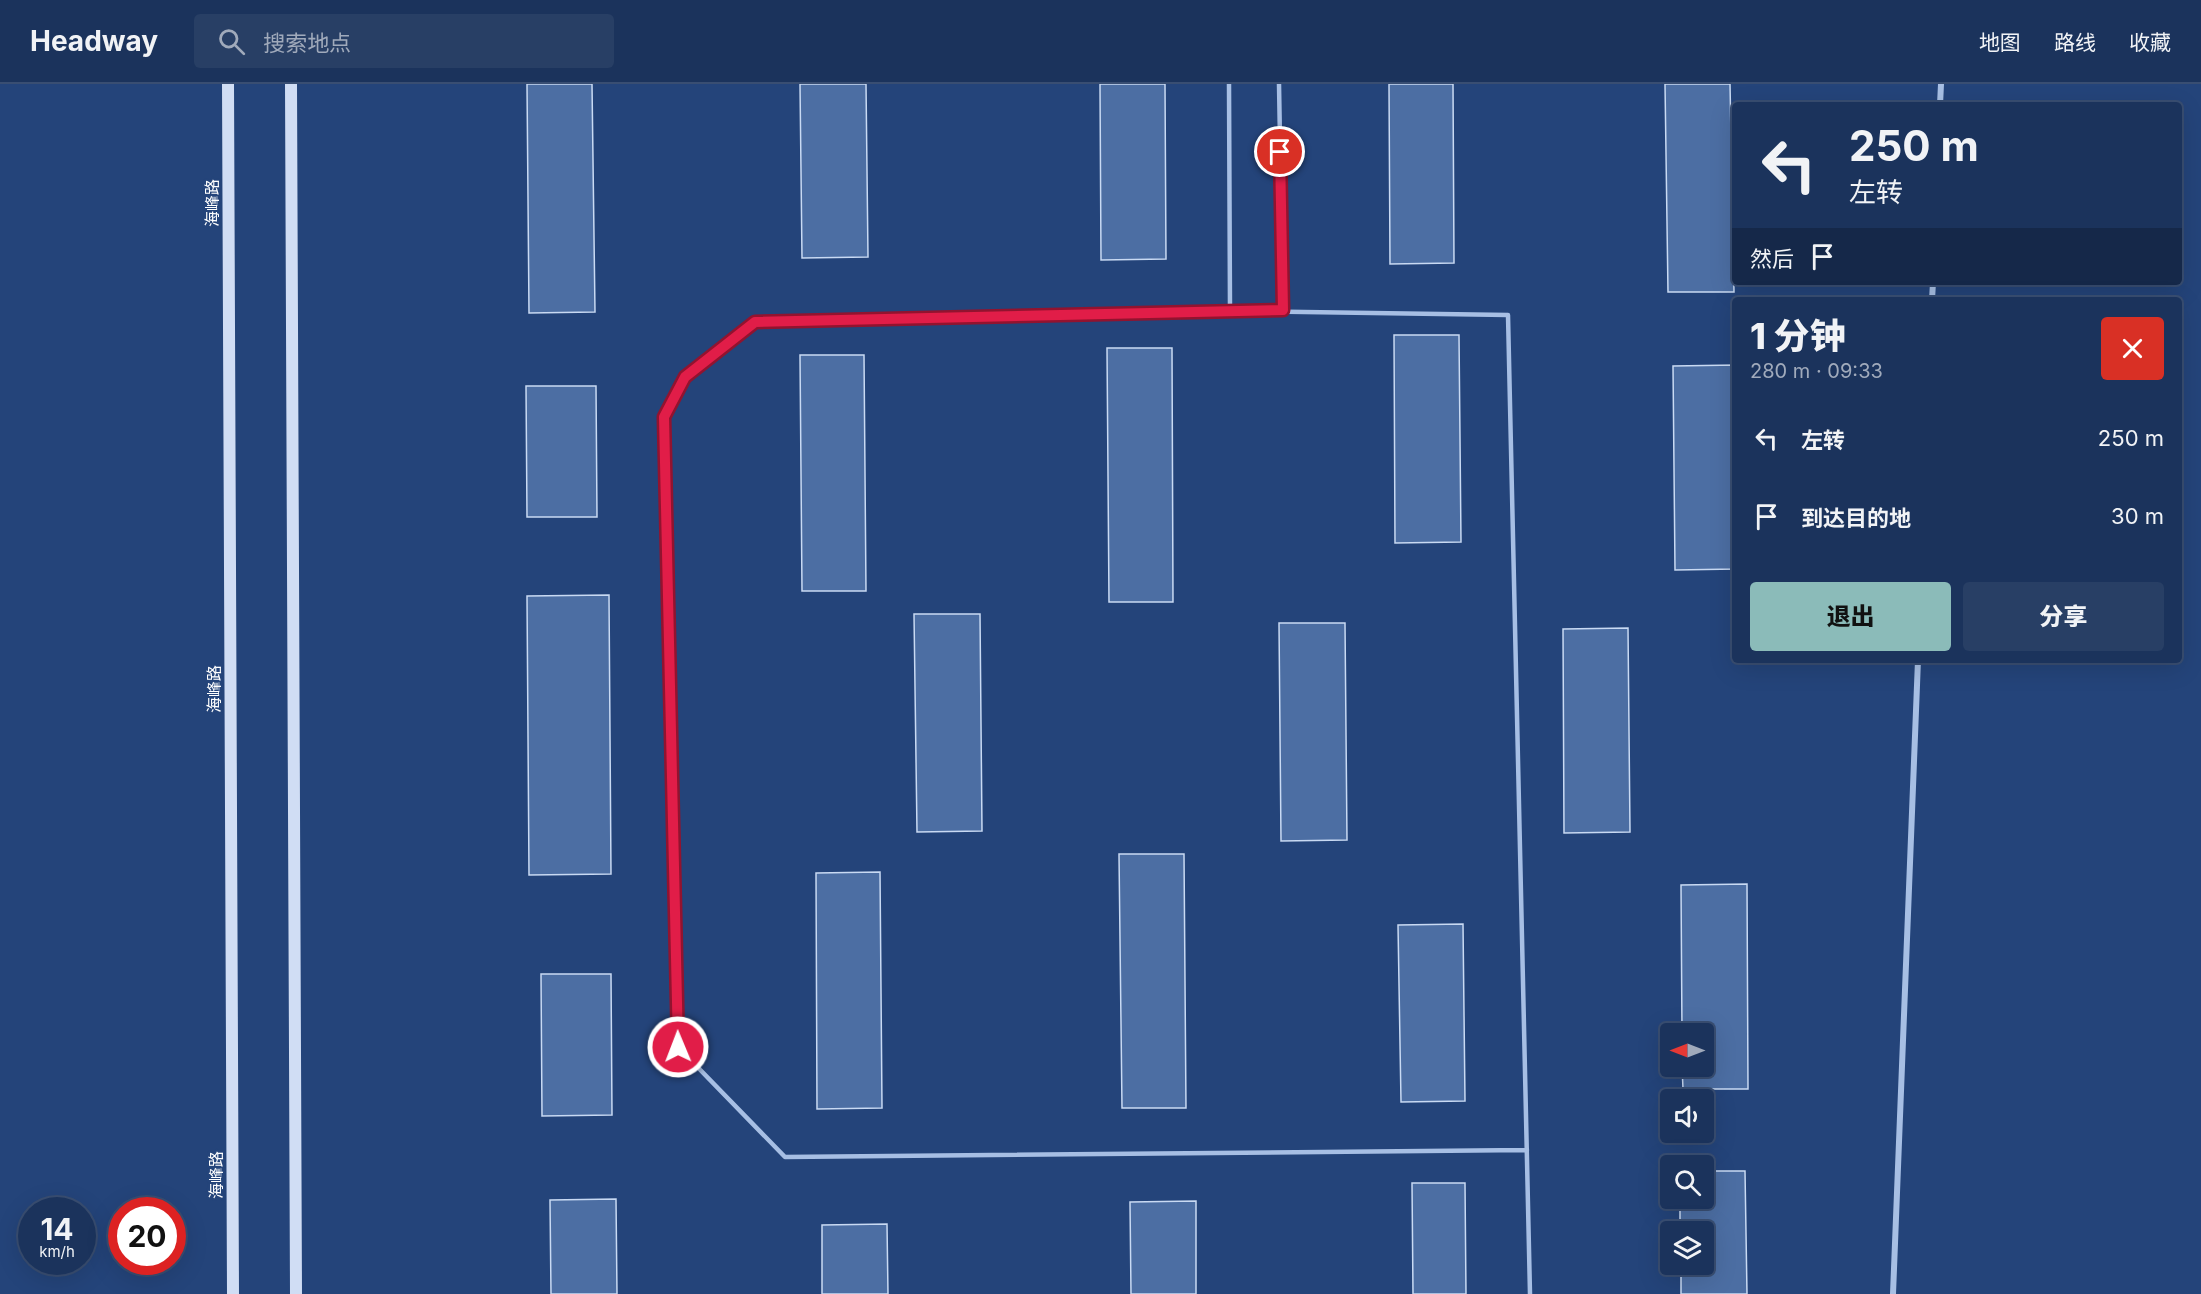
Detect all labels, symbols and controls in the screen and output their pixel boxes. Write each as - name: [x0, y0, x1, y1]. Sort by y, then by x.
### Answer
- search box: [194, 14, 614, 68]
- text: Headway: [30, 24, 158, 58]
- icon: search: [215, 25, 248, 58]
- text: 搜索地点: [263, 30, 351, 56]
- text: 地图: [1979, 30, 2021, 55]
- text: 路线: [2054, 30, 2096, 55]
- text: 收藏: [2129, 30, 2171, 55]
- text: 250 m: [1849, 120, 1979, 171]
- pin: [1254, 126, 1305, 177]
- icon: left: [1750, 126, 1828, 204]
- icon: arrive: [1263, 135, 1296, 168]
- text: 左转: [1849, 176, 1903, 209]
- street label: 海峰路: [202, 179, 222, 227]
- icon: arrive: [1806, 240, 1839, 273]
- text: 然后: [1750, 246, 1794, 272]
- text: 1 分钟: [1750, 314, 1846, 358]
- button: close: [2101, 317, 2164, 380]
- text: 280 m · 09:33: [1750, 359, 1883, 383]
- icon: left: [1750, 422, 1783, 455]
- text: 250 m: [2098, 425, 2164, 451]
- text: 左转: [1801, 427, 1845, 453]
- icon: arrive: [1750, 500, 1783, 533]
- text: 30 m: [2111, 503, 2164, 529]
- text: 到达目的地: [1801, 505, 1911, 531]
- button: 退出: [1750, 582, 1951, 651]
- button: 分享: [1963, 582, 2164, 651]
- street label: 海峰路: [204, 665, 224, 713]
- position arrow: [646, 1015, 710, 1079]
- north arrow: [1660, 1023, 1714, 1077]
- map controls: [1660, 1023, 1714, 1275]
- button: sound: [1660, 1089, 1714, 1143]
- street label: 海峰路: [206, 1151, 226, 1199]
- button: search: [1660, 1155, 1714, 1209]
- speed limit sign: 20: [108, 1197, 186, 1275]
- text: 14: [40, 1211, 74, 1247]
- button: layers: [1660, 1221, 1714, 1275]
- text: km/h: [39, 1242, 75, 1261]

